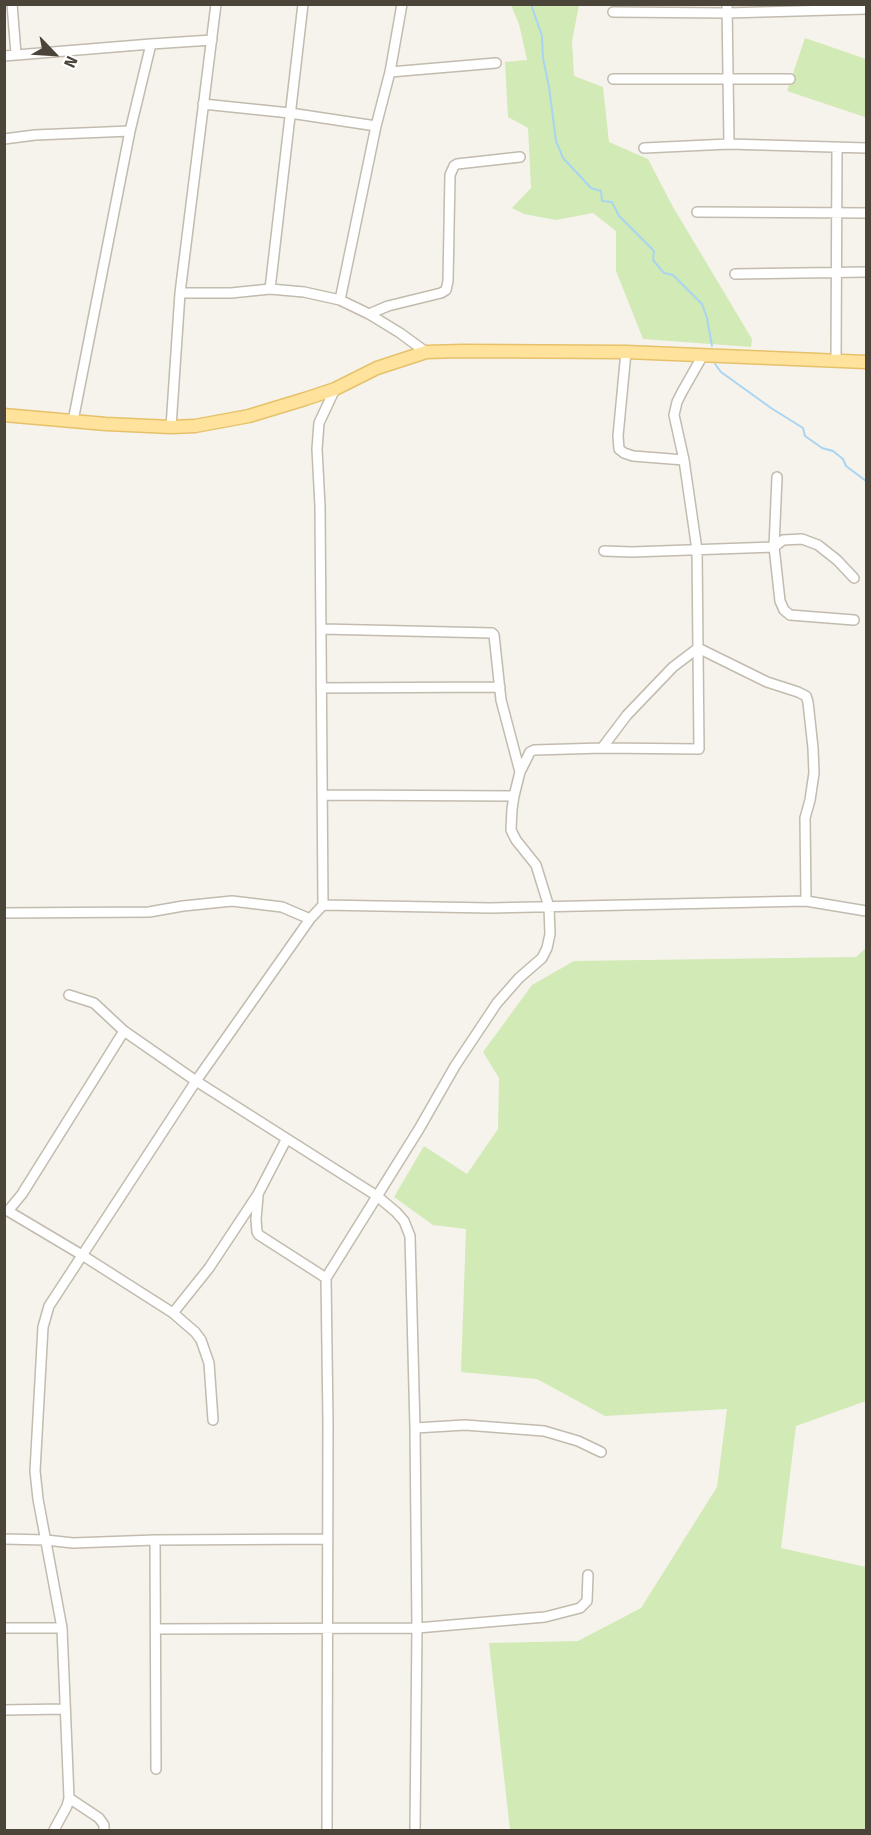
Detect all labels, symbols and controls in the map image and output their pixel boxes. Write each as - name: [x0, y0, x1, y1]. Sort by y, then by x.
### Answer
- north arrow: [24, 24, 84, 84]
- text: N: [60, 53, 82, 71]

